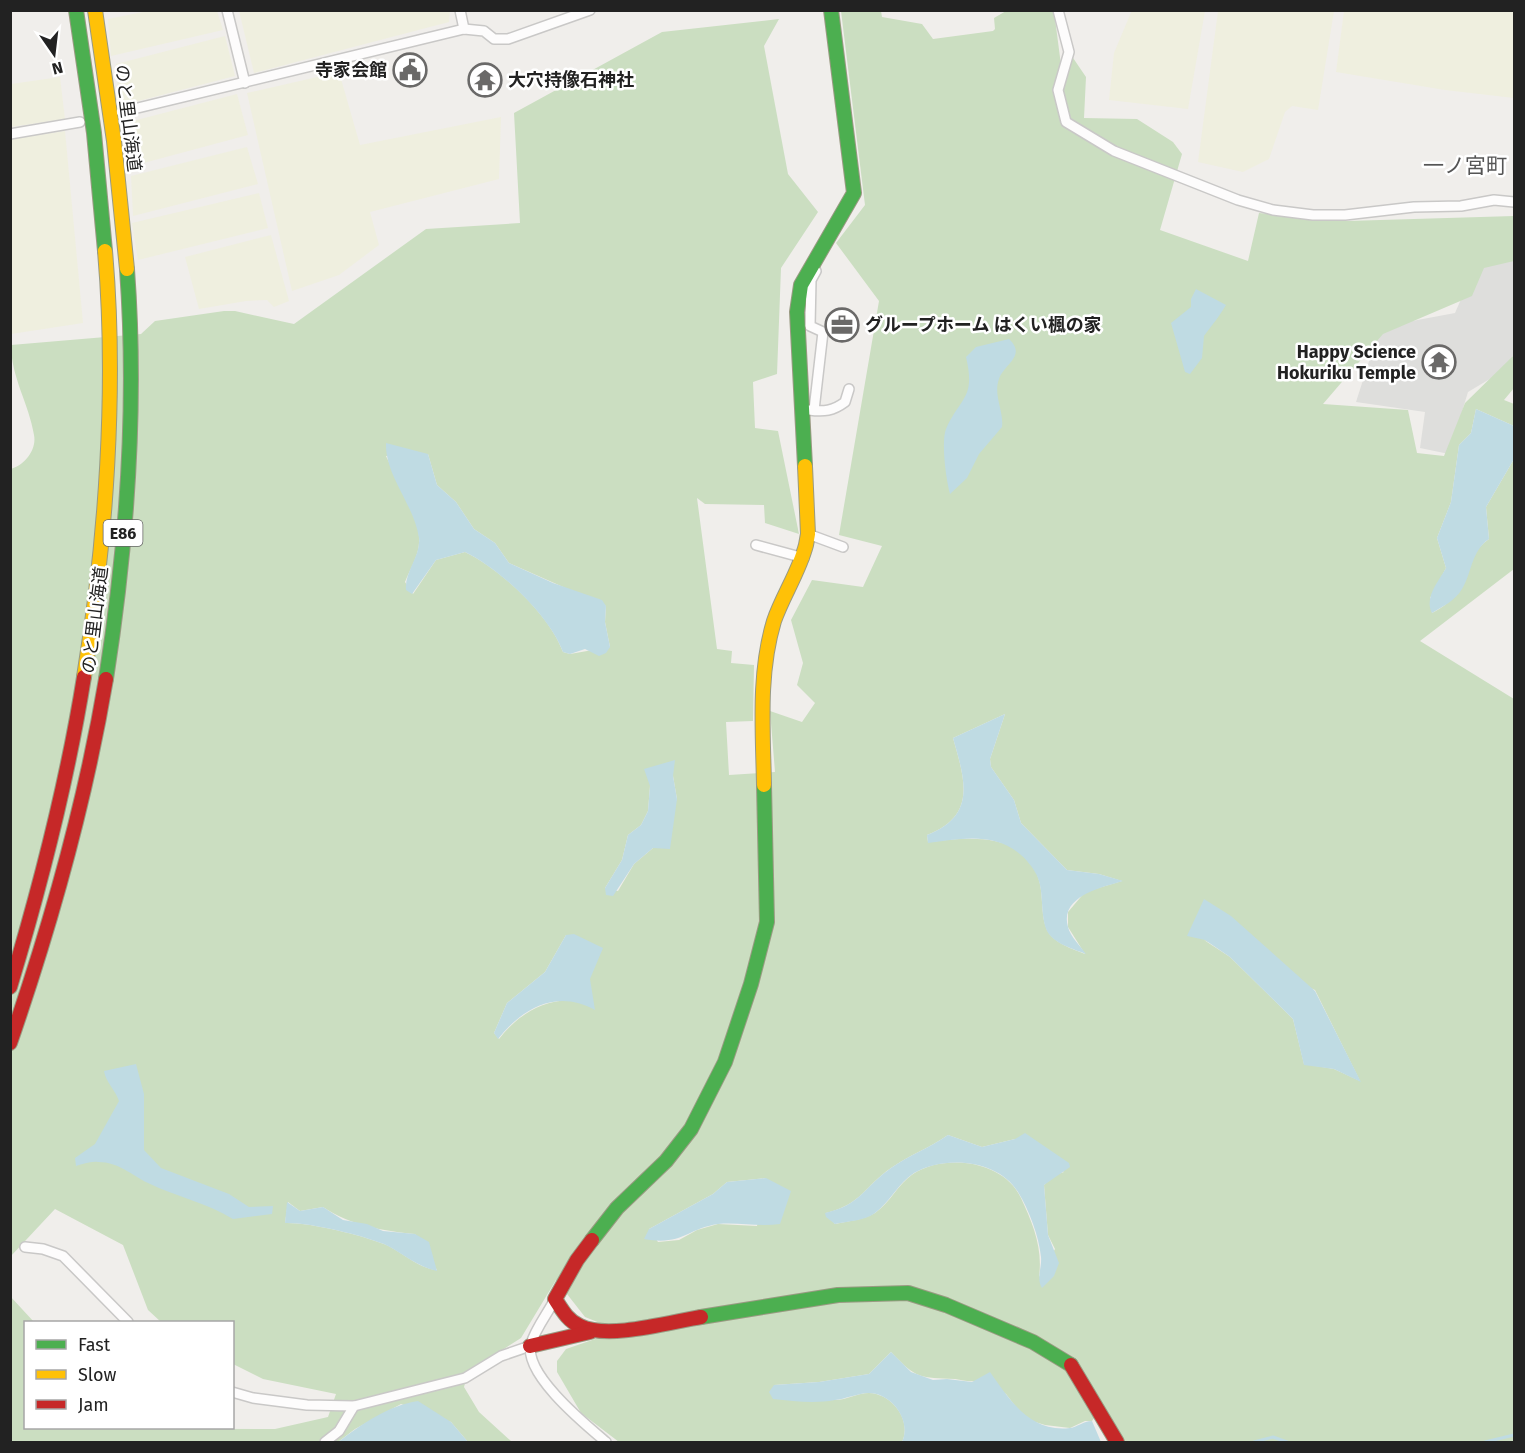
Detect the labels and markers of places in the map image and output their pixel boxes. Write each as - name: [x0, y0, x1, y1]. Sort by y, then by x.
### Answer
- public building icon: 寺家会館: [392, 52, 428, 88]
- place label: 寺家会館: [315, 59, 387, 81]
- temple icon: 大穴持像石神社: [467, 62, 503, 98]
- place label: 大穴持像石神社: [508, 69, 634, 91]
- office icon: グループホーム はくい楓の家: [824, 307, 860, 343]
- place label: グループホーム はくい楓の家: [865, 314, 1102, 336]
- place label: Happy Science Hokuriku Temple: [1277, 341, 1416, 384]
- temple icon: Happy Science Hokuriku Temple: [1421, 344, 1457, 380]

